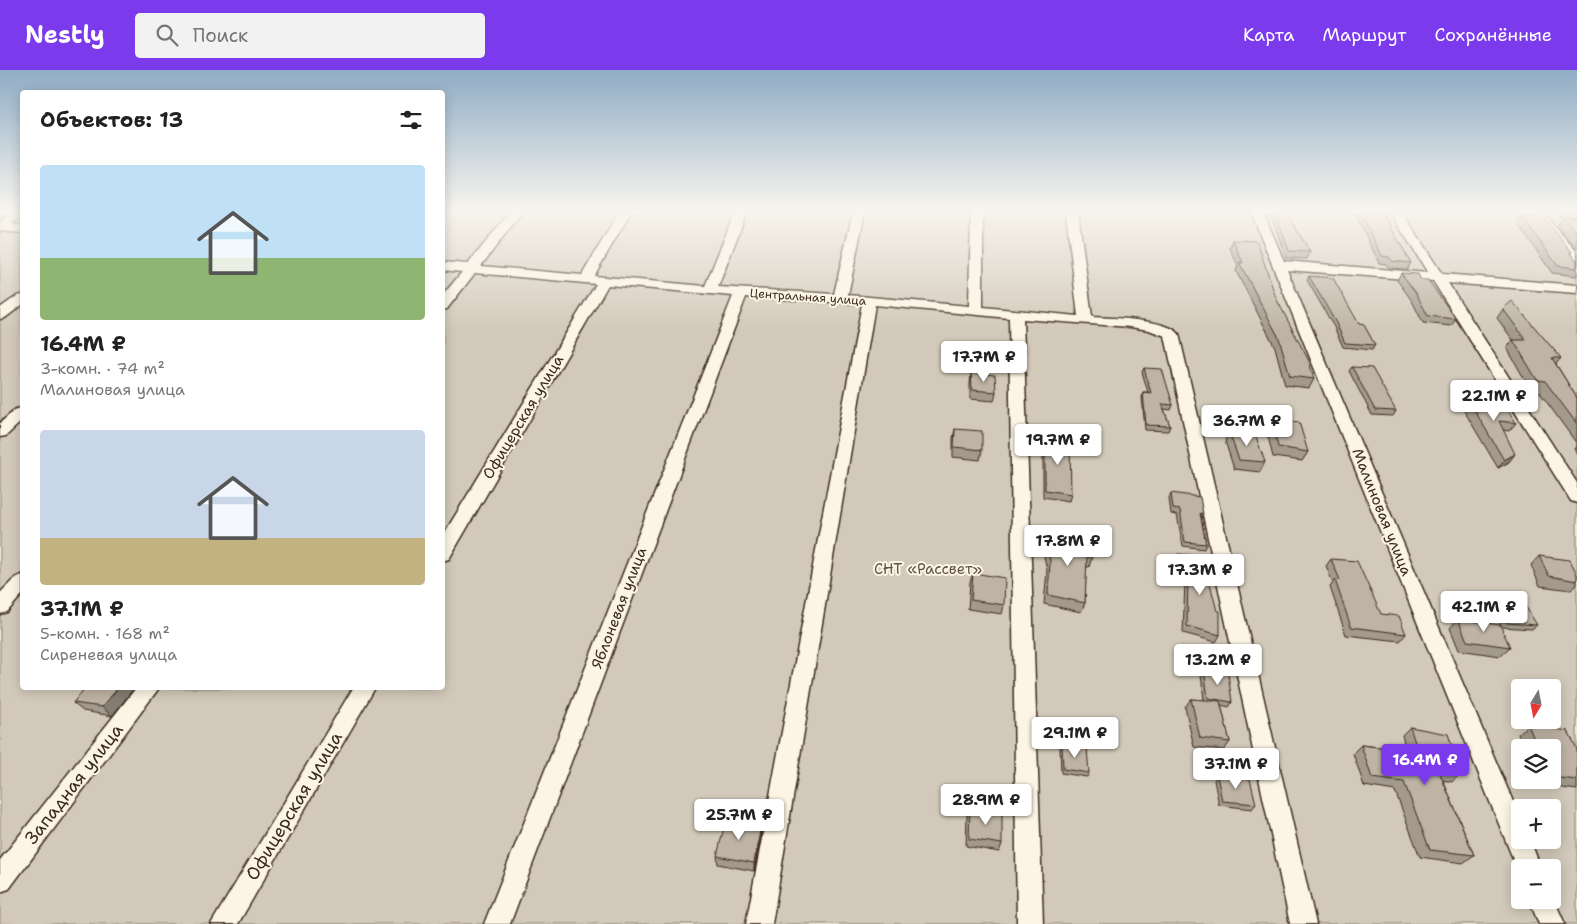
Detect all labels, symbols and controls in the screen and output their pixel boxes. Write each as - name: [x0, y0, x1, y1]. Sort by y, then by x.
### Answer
- search box: [135, 13, 485, 58]
- text: Nestly: [25, 19, 105, 51]
- icon: search: [153, 21, 181, 49]
- text: Поиск: [193, 23, 248, 48]
- text: Карта: [1243, 23, 1294, 47]
- text: Маршрут: [1322, 23, 1406, 47]
- text: Сохранённые: [1434, 23, 1552, 47]
- text: Объектов: 13: [40, 106, 183, 134]
- icon: filters: [397, 106, 425, 134]
- icon: home: [188, 198, 278, 288]
- street label: Центральная улица: [749, 285, 867, 309]
- text: 16.4M ₽: [40, 330, 126, 358]
- pin: 17.7M ₽: [938, 340, 1030, 383]
- text: 17.7M ₽: [952, 346, 1016, 367]
- street label: Офицерская улица: [478, 351, 568, 483]
- text: 3-комн. · 74 m²: [40, 358, 165, 379]
- text: Малиновая улица: [40, 379, 185, 400]
- pin: 22.1M ₽: [1448, 380, 1540, 422]
- text: 22.1M ₽: [1461, 385, 1527, 406]
- pin: 36.7M ₽: [1201, 404, 1293, 447]
- text: 36.7M ₽: [1212, 410, 1282, 431]
- pin: 19.7M ₽: [1012, 424, 1104, 466]
- text: 19.7M ₽: [1025, 429, 1091, 450]
- street label: Малиновая улица: [1347, 445, 1417, 579]
- icon: home: [188, 463, 278, 553]
- pin: 17.8M ₽: [1022, 524, 1114, 567]
- text: 17.8M ₽: [1035, 530, 1101, 551]
- street label: Яблоневая улица: [587, 544, 652, 672]
- pin: 17.3M ₽: [1154, 554, 1246, 596]
- park label: СНТ «Рассвет»: [874, 559, 982, 579]
- text: 17.3M ₽: [1167, 559, 1233, 580]
- pin: 42.1M ₽: [1438, 590, 1530, 633]
- text: 37.1M ₽: [40, 595, 124, 623]
- text: 42.1M ₽: [1452, 596, 1516, 617]
- text: 5-комн. · 168 m²: [40, 623, 170, 644]
- text: Сиреневая улица: [40, 644, 177, 665]
- pin: 13.2M ₽: [1172, 644, 1264, 686]
- text: 13.2M ₽: [1185, 649, 1251, 670]
- north arrow: [1511, 679, 1561, 729]
- map controls: [1511, 679, 1561, 909]
- pin: 29.1M ₽: [1029, 716, 1121, 759]
- street label: Западная улица: [19, 719, 129, 849]
- text: 29.1M ₽: [1042, 722, 1108, 743]
- street label: Офицерская улица: [240, 727, 348, 885]
- button: layers: [1511, 739, 1561, 789]
- pin: 16.4M ₽: [1379, 744, 1471, 786]
- pin: 37.1M ₽: [1190, 748, 1282, 790]
- text: 16.4M ₽: [1392, 749, 1458, 770]
- text: 37.1M ₽: [1204, 753, 1268, 774]
- pin: 28.9M ₽: [940, 784, 1032, 826]
- text: 28.9M ₽: [952, 789, 1020, 810]
- pin: 25.7M ₽: [693, 798, 785, 841]
- button: +: [1511, 799, 1561, 849]
- text: 25.7M ₽: [705, 804, 773, 825]
- button: −: [1511, 859, 1561, 909]

